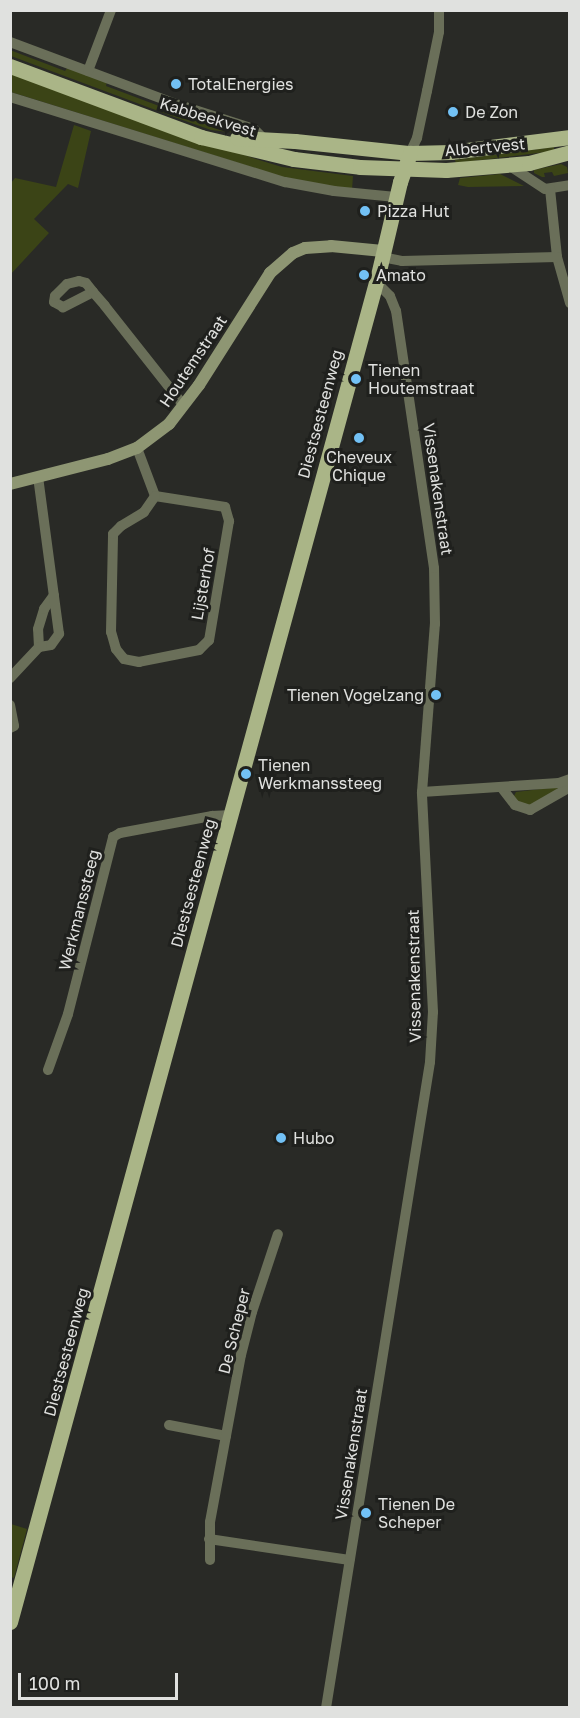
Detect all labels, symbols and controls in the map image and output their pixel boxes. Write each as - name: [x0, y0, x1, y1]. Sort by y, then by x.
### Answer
- place label: TotalEnergies: [188, 74, 293, 94]
- marker: TotalEnergies: [169, 77, 183, 91]
- street label: Kabbeekvest: [157, 93, 259, 141]
- place label: De Zon: [465, 102, 518, 122]
- marker: De Zon: [446, 105, 460, 119]
- street label: Albertvest: [444, 134, 526, 160]
- place label: Pizza Hut: [377, 201, 450, 221]
- marker: Pizza Hut: [358, 204, 372, 218]
- place label: Amato: [376, 265, 426, 285]
- marker: Amato: [357, 268, 371, 282]
- street label: Houtemstraat: [155, 311, 231, 411]
- street label: Diestsesteenweg: [294, 348, 346, 480]
- place label: Tienen Houtemstraat: [368, 360, 475, 398]
- marker: Tienen Houtemstraat: [349, 372, 363, 386]
- street label: Vissenakenstraat: [419, 422, 457, 556]
- marker: Cheveux Chique: [352, 431, 366, 445]
- place label: Cheveux Chique: [326, 447, 392, 485]
- street label: Lijsterhof: [187, 546, 219, 622]
- place label: Tienen Vogelzang: [287, 685, 424, 705]
- marker: Tienen Vogelzang: [429, 688, 443, 702]
- place label: Tienen Werkmanssteeg: [258, 755, 382, 793]
- marker: Tienen Werkmanssteeg: [239, 767, 253, 781]
- street label: Diestsesteenweg: [167, 817, 219, 949]
- street label: Werkmanssteeg: [55, 847, 103, 973]
- street label: Vissenakenstraat: [403, 909, 425, 1043]
- place label: Hubo: [293, 1128, 334, 1148]
- marker: Hubo: [274, 1131, 288, 1145]
- street label: Diestsesteenweg: [40, 1286, 92, 1418]
- street label: De Scheper: [214, 1286, 254, 1376]
- street label: Vissenakenstraat: [331, 1387, 371, 1521]
- place label: Tienen De Scheper: [378, 1494, 455, 1532]
- marker: Tienen De Scheper: [359, 1506, 373, 1520]
- scale bar: [21, 1661, 182, 1699]
- text: 100 m: [29, 1672, 80, 1694]

